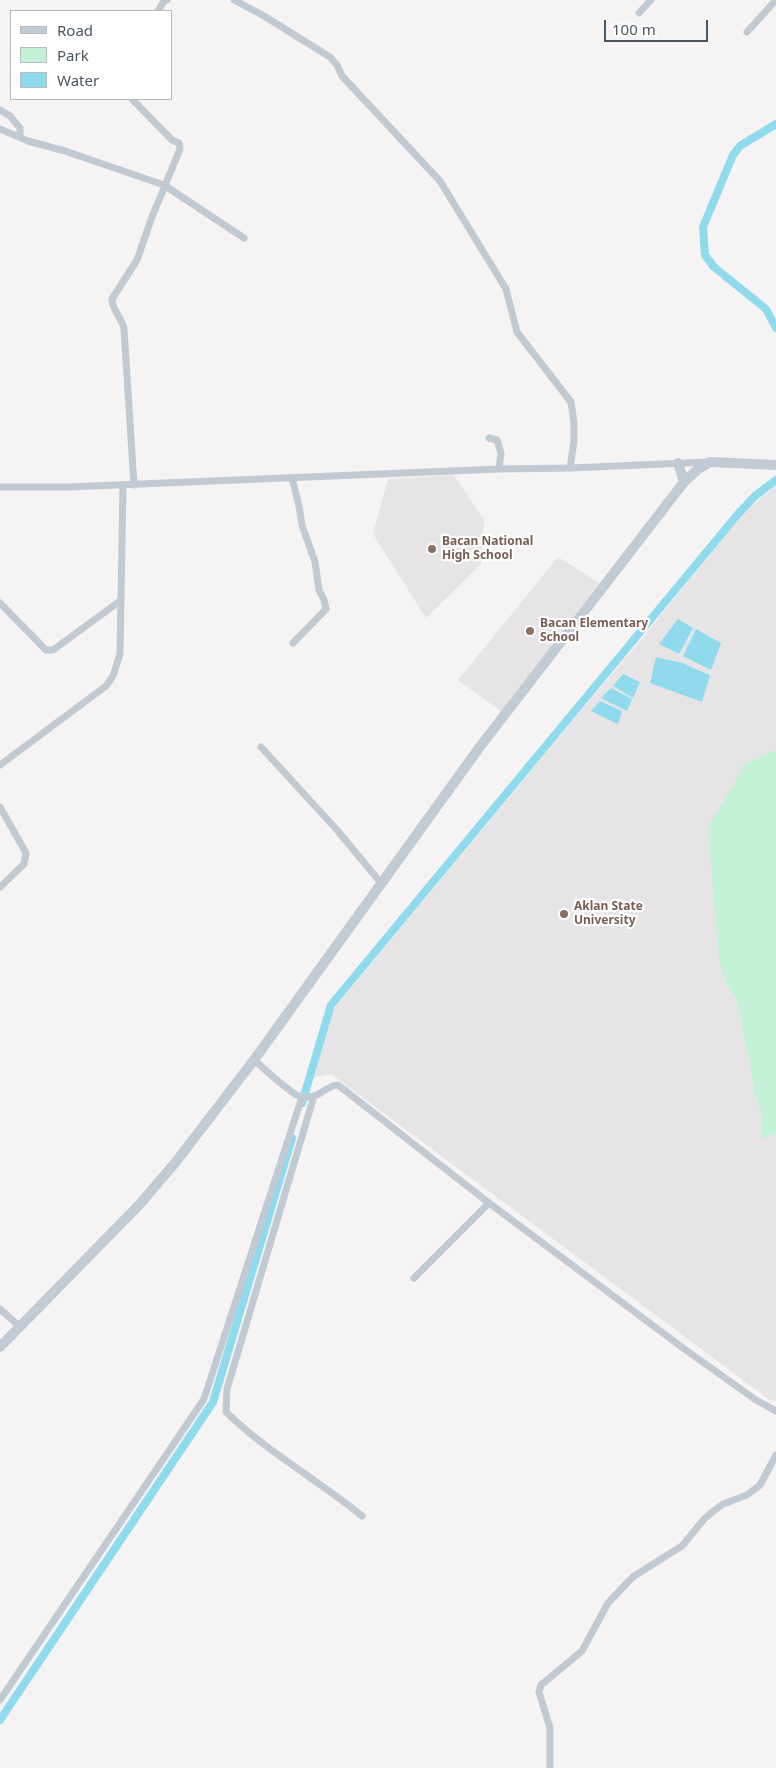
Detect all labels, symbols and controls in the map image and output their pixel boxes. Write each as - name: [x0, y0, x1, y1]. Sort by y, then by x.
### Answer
- legend: [10, 10, 172, 100]
- scale bar: [606, 10, 710, 42]
- text: 100 m: [612, 19, 656, 39]
- text: Road: [57, 20, 93, 40]
- text: Park: [57, 45, 89, 65]
- text: Water: [57, 70, 99, 90]
- place label: Bacan National High School: [442, 535, 533, 563]
- marker: Bacan National High School: [426, 543, 438, 555]
- place label: Bacan Elementary School: [540, 617, 648, 645]
- marker: Bacan Elementary School: [524, 625, 536, 637]
- place label: Aklan State University: [574, 900, 643, 928]
- marker: Aklan State University: [558, 908, 570, 920]

